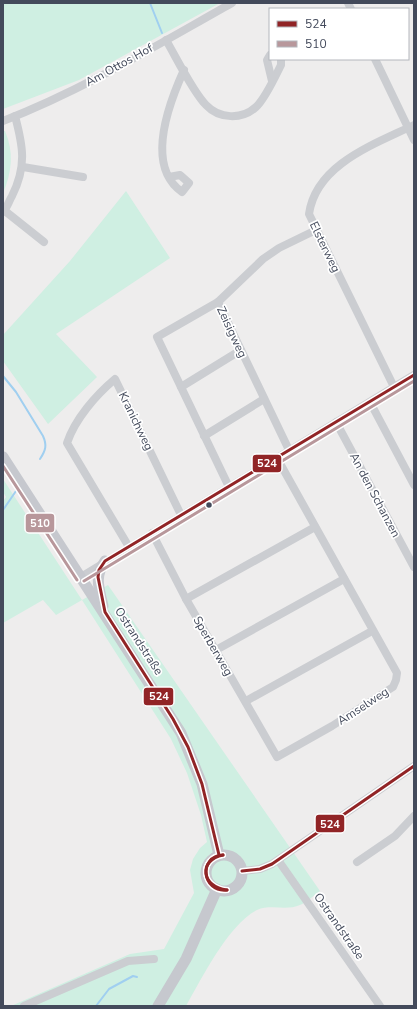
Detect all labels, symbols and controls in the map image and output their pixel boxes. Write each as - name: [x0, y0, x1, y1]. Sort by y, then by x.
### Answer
- legend: [269, 8, 409, 60]
- text: 524: [305, 16, 327, 32]
- text: 510: [305, 36, 327, 52]
- street label: Am Ottos Hof: [82, 39, 156, 90]
- street label: Elsterweg: [306, 219, 344, 275]
- street label: Zeisigweg: [213, 304, 251, 360]
- street label: Kranichweg: [115, 389, 157, 453]
- street label: An den Schanzen: [346, 450, 404, 540]
- line badge: 524: [252, 454, 282, 473]
- text: 524: [257, 456, 277, 471]
- unlabelled marker: [204, 500, 214, 510]
- line badge: 510: [25, 513, 55, 533]
- text: 510: [30, 516, 50, 531]
- street label: Ostrandstraße: [111, 604, 167, 678]
- street label: Sperberweg: [189, 613, 237, 679]
- street label: Amselweg: [334, 683, 392, 729]
- line badge: 524: [143, 687, 174, 706]
- text: 524: [149, 689, 169, 704]
- line badge: 524: [315, 814, 345, 833]
- text: 524: [320, 817, 340, 832]
- street label: Ostrandstraße: [310, 890, 368, 962]

